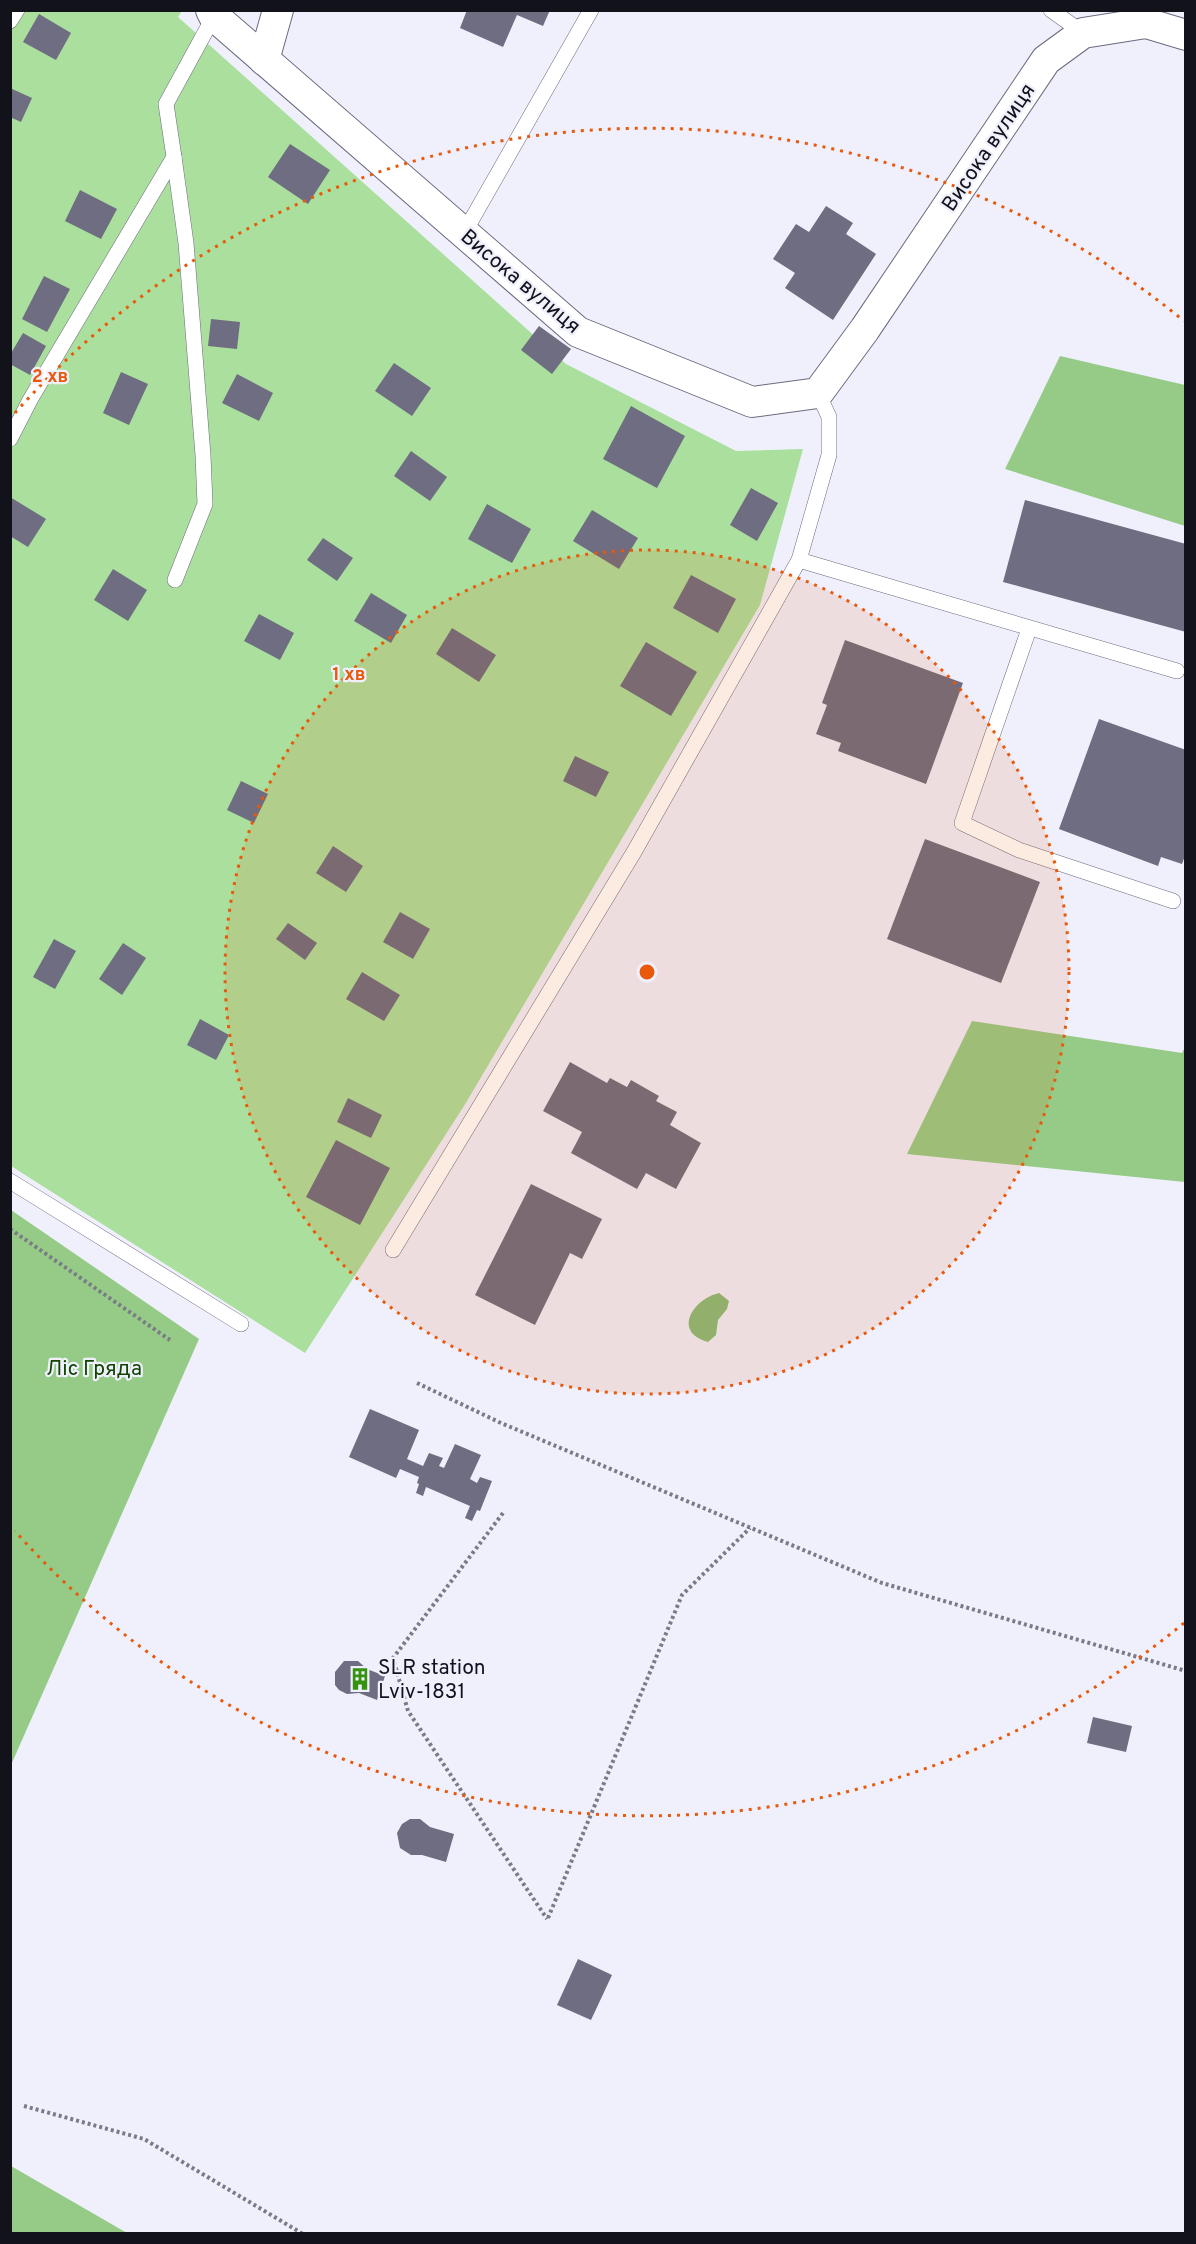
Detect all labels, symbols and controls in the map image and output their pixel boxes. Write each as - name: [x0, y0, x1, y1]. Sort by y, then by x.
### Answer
- street label: Висока вулиця: [936, 79, 1042, 217]
- street label: Висока вулиця: [454, 224, 586, 340]
- text: 2 хв: [32, 366, 68, 389]
- text: 1 хв: [333, 664, 365, 687]
- centre of rings: [637, 962, 657, 982]
- park label: Ліс Гряда: [46, 1356, 142, 1383]
- place label: SLR station Lviv-1831: [378, 1655, 486, 1706]
- building icon: SLR station Lviv-1831: [347, 1666, 373, 1692]

